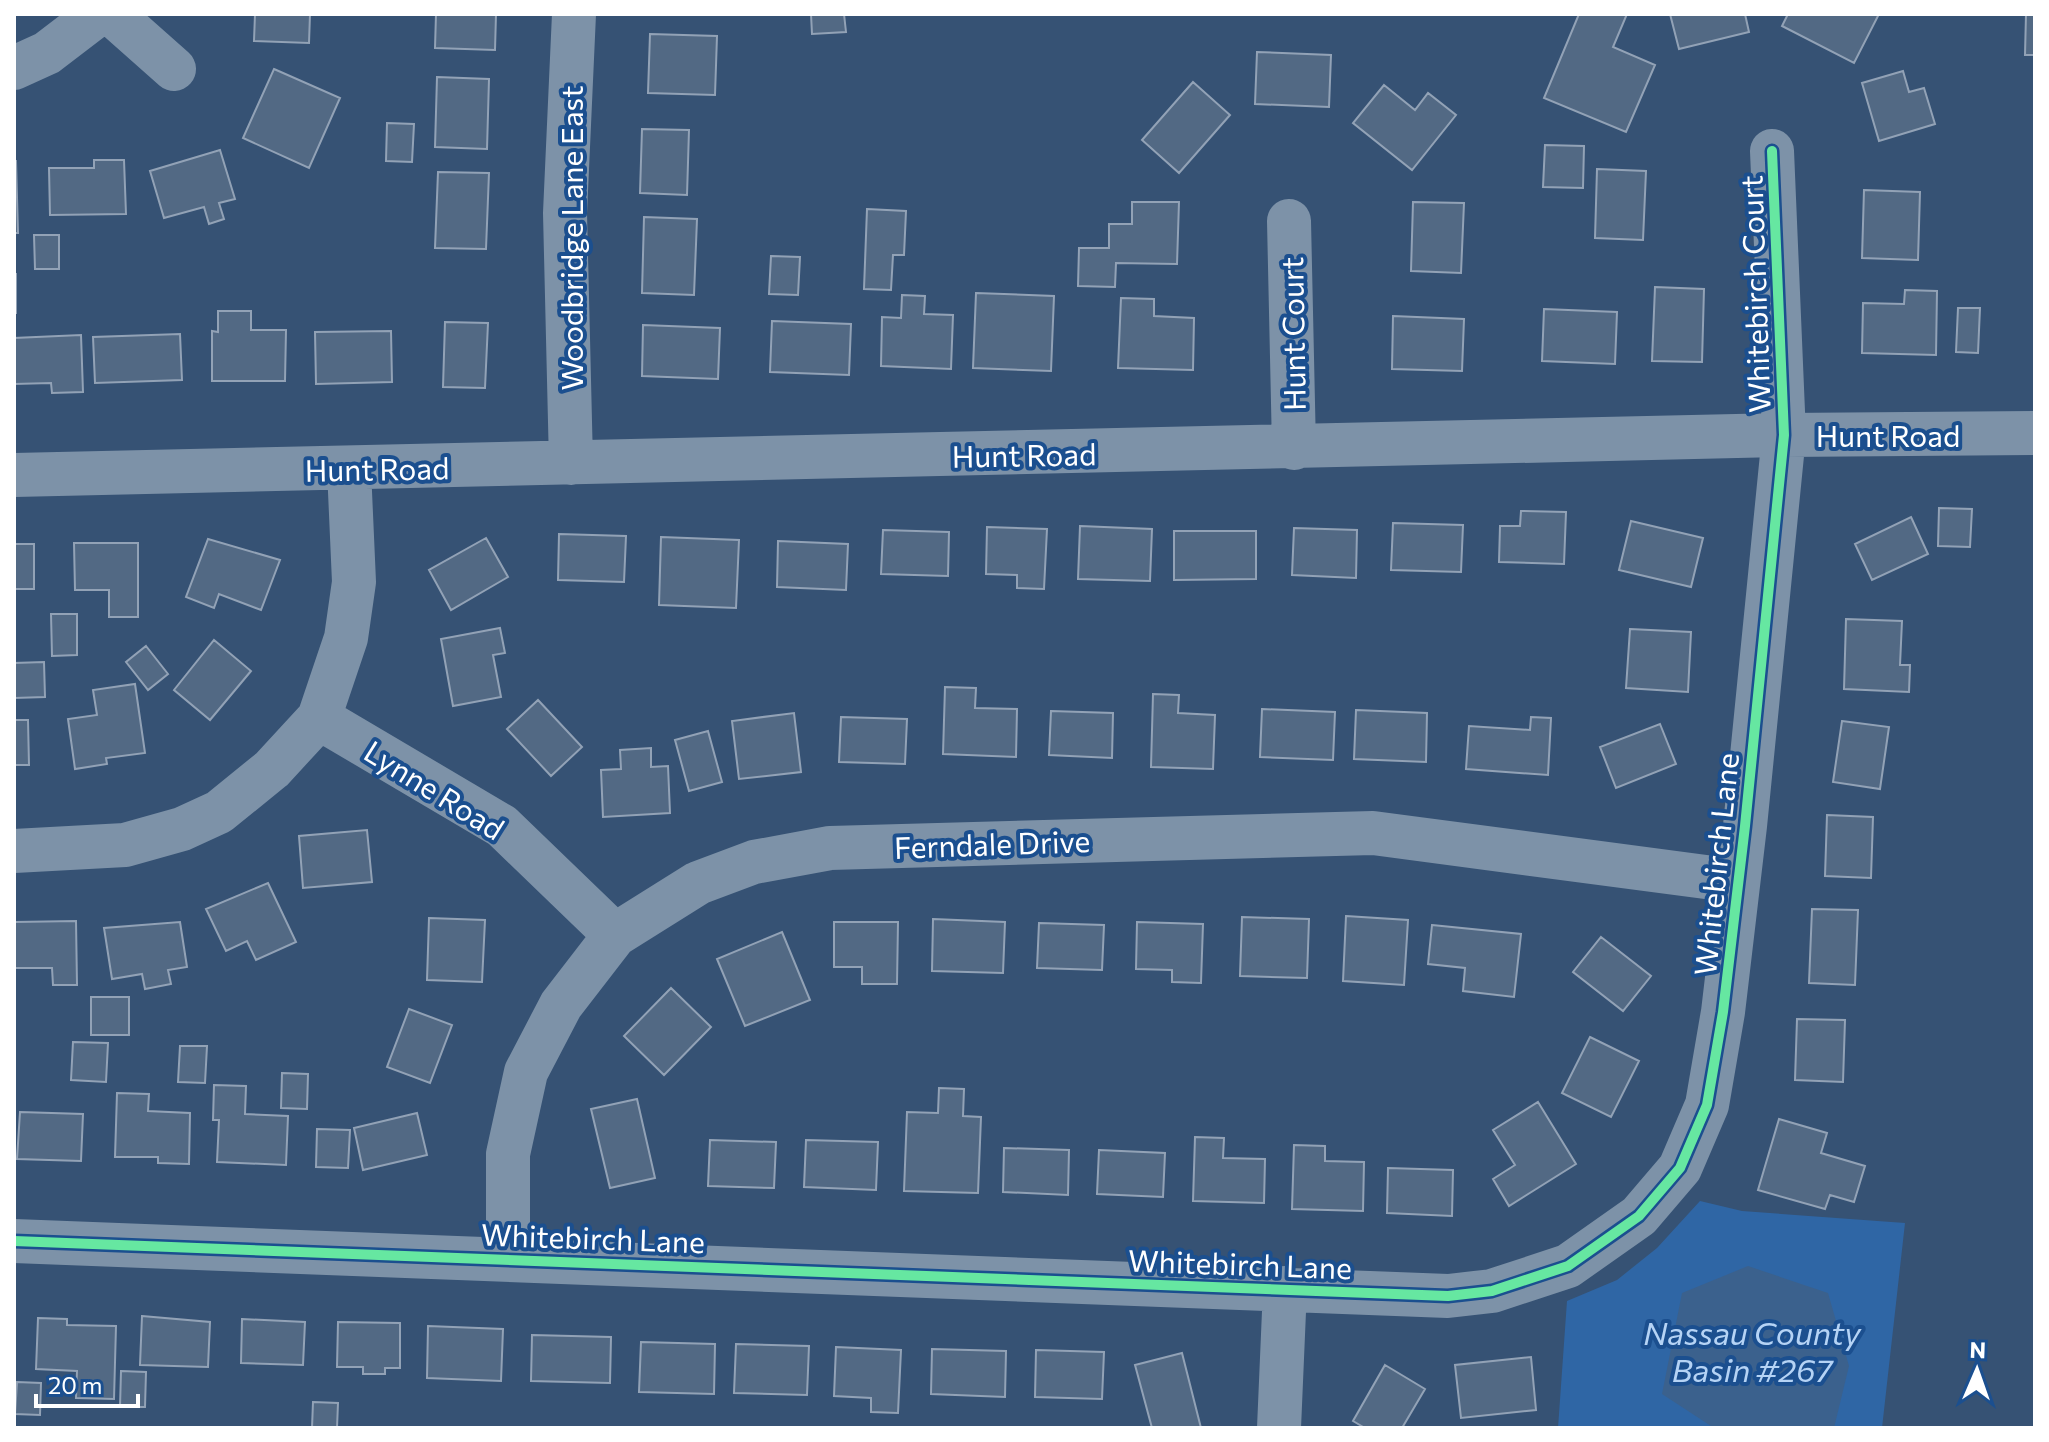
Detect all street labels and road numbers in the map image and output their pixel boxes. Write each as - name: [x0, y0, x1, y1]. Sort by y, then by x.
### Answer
- street label: Woodbridge Lane East: [552, 86, 589, 390]
- street label: Whitebirch Court: [1731, 175, 1777, 413]
- street label: Hunt Court: [1272, 257, 1312, 411]
- street label: Hunt Road: [1816, 416, 1960, 453]
- street label: Hunt Road: [951, 434, 1097, 474]
- street label: Hunt Road: [304, 448, 450, 488]
- street label: Lynne Road: [358, 731, 512, 847]
- street label: Whitebirch Lane: [1685, 751, 1745, 977]
- street label: Ferndale Drive: [893, 821, 1091, 865]
- street label: Whitebirch Lane: [480, 1215, 706, 1259]
- street label: Whitebirch Lane: [1127, 1241, 1353, 1285]

